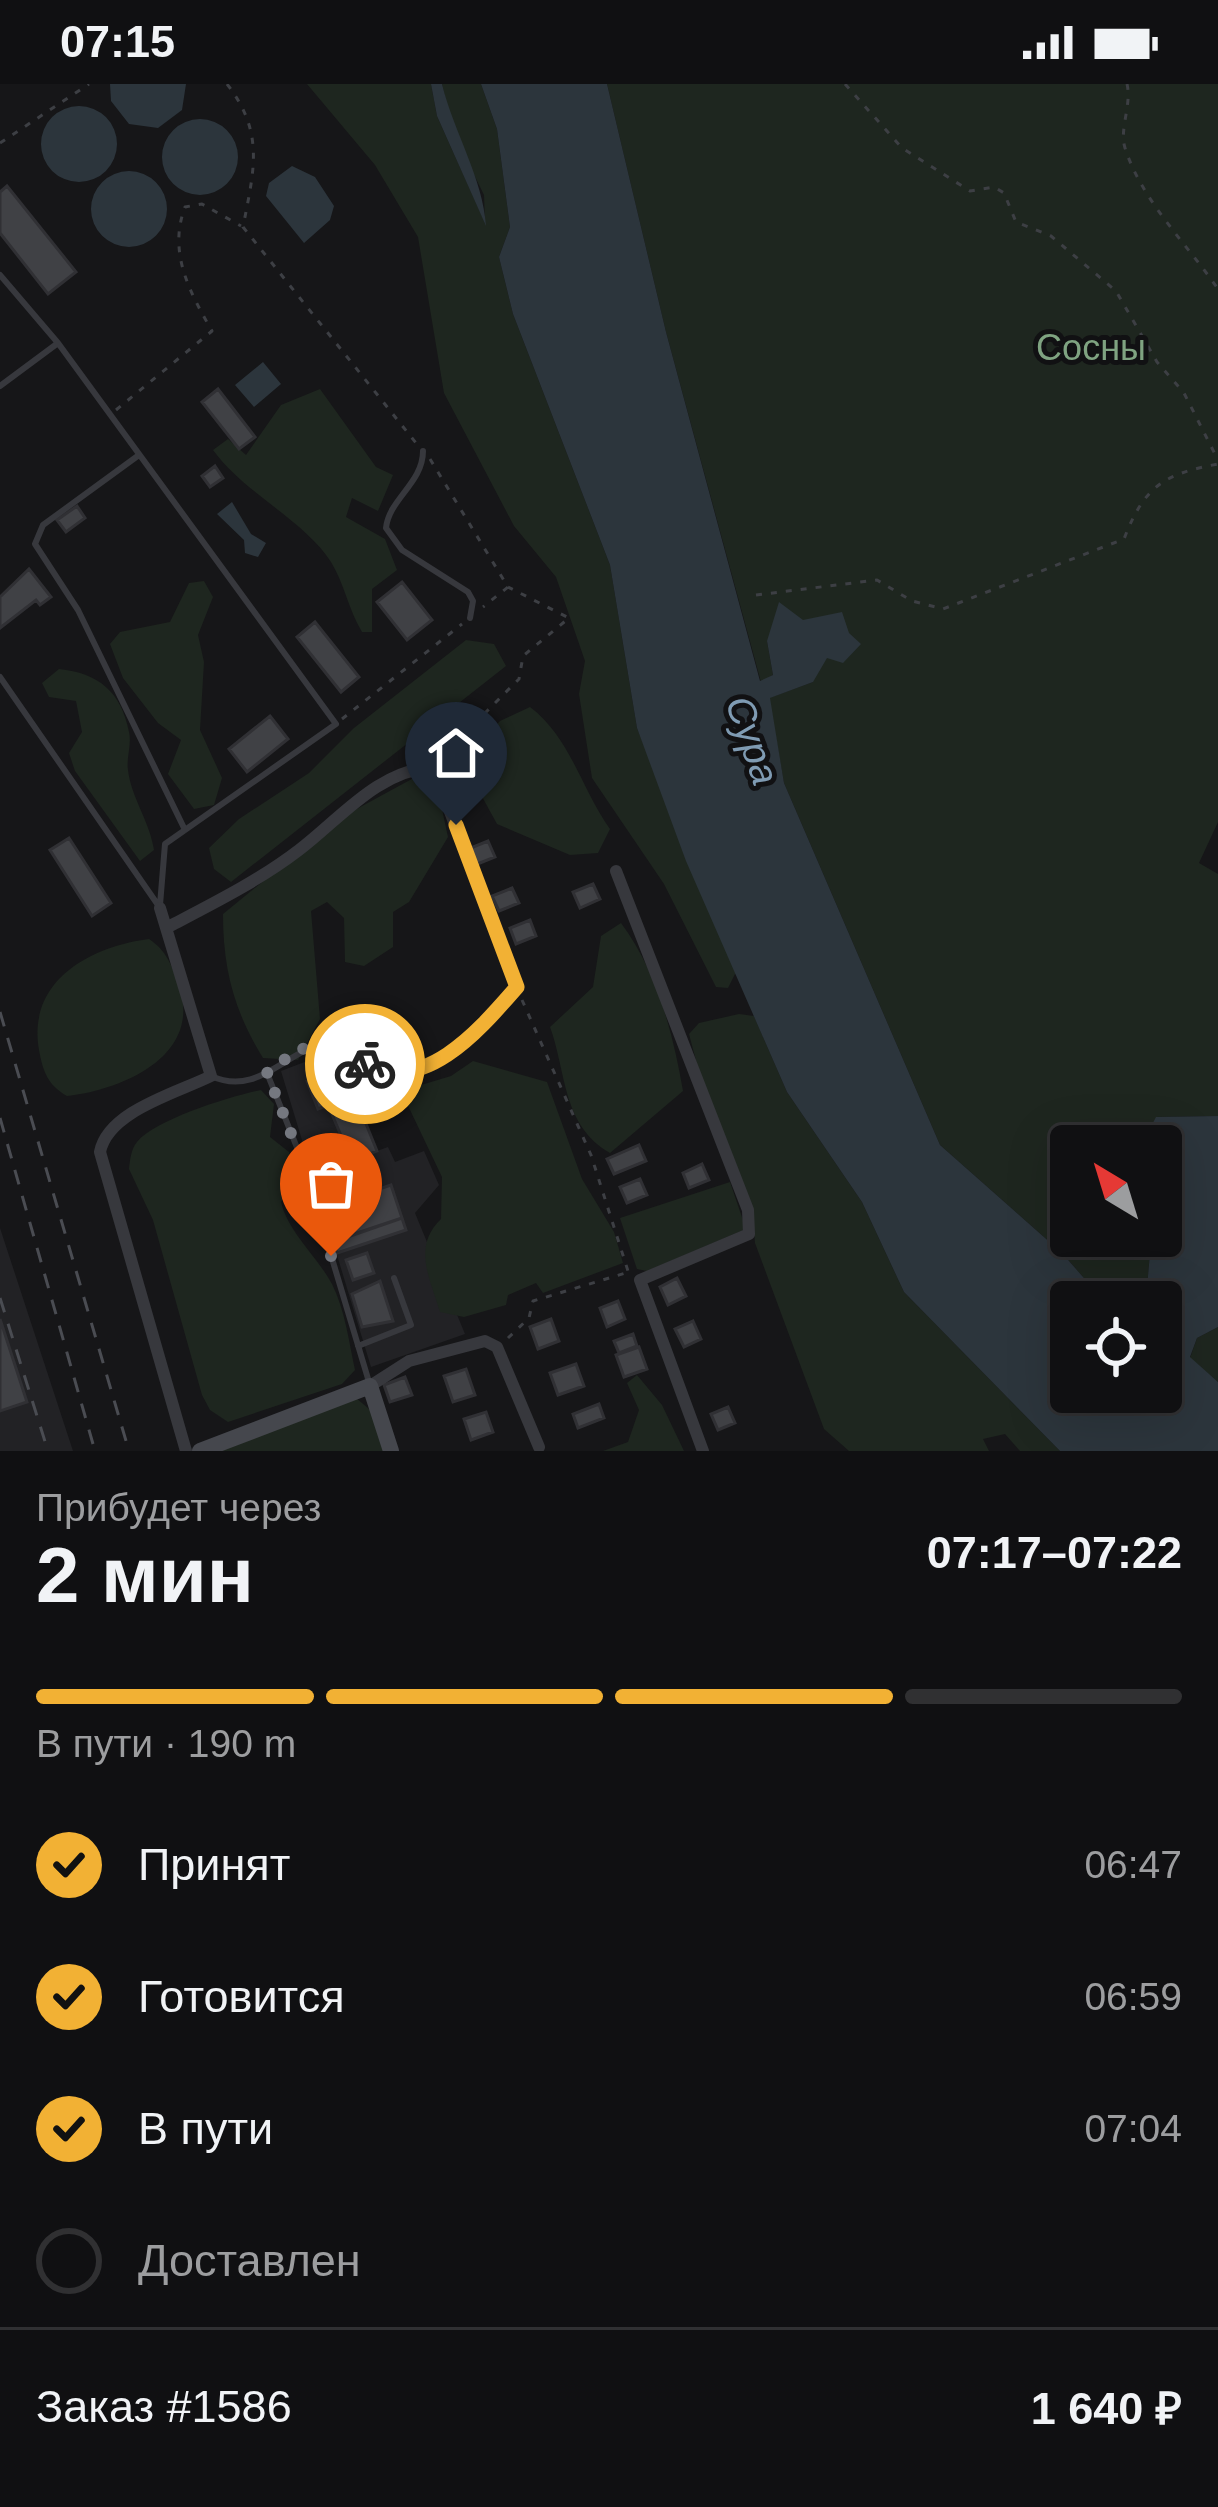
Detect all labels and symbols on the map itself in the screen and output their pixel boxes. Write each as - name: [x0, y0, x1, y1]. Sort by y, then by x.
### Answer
- park label: Сосны: [1036, 327, 1146, 368]
- water label: Сура: [717, 690, 788, 790]
- pin: [405, 702, 507, 825]
- courier: [305, 1004, 425, 1124]
- north arrow: [1050, 1125, 1182, 1257]
- pin: [280, 1133, 382, 1256]

